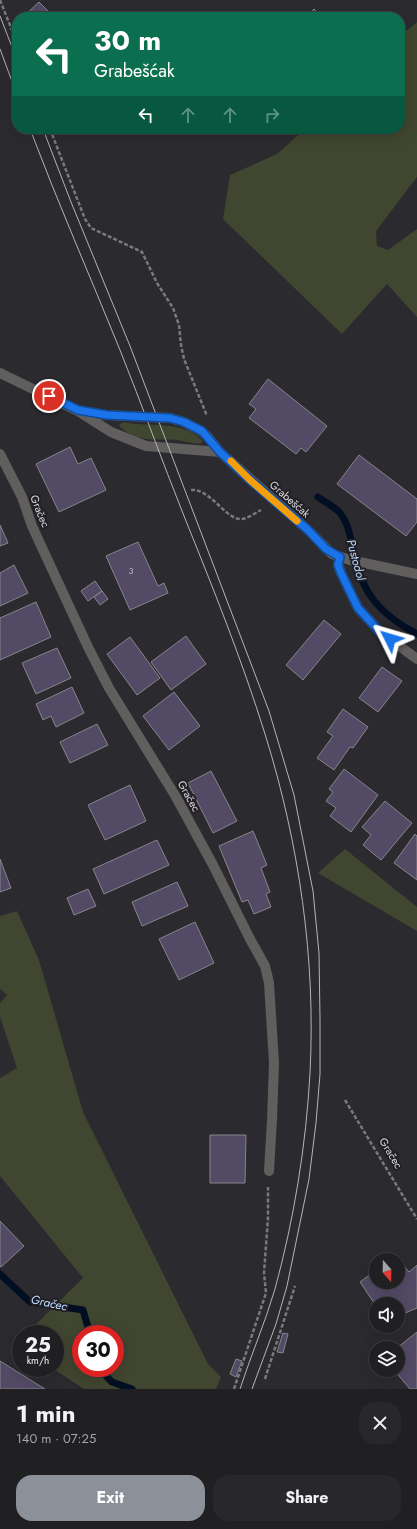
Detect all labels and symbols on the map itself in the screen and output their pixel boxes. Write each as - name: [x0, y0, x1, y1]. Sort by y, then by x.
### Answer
- pin: [32, 379, 66, 413]
- street label: Grabešćak: [266, 477, 314, 521]
- street label: Gračec: [26, 492, 54, 530]
- water label: Pustodol: [342, 537, 370, 584]
- house number: 3: [129, 564, 134, 577]
- position arrow: [369, 618, 411, 660]
- street label: Gračec: [174, 777, 204, 815]
- street label: Gračec: [375, 1134, 407, 1172]
- north arrow: [369, 1253, 405, 1289]
- water label: Gračec: [29, 1290, 69, 1316]
- speed limit sign: 30: [72, 1325, 124, 1377]

